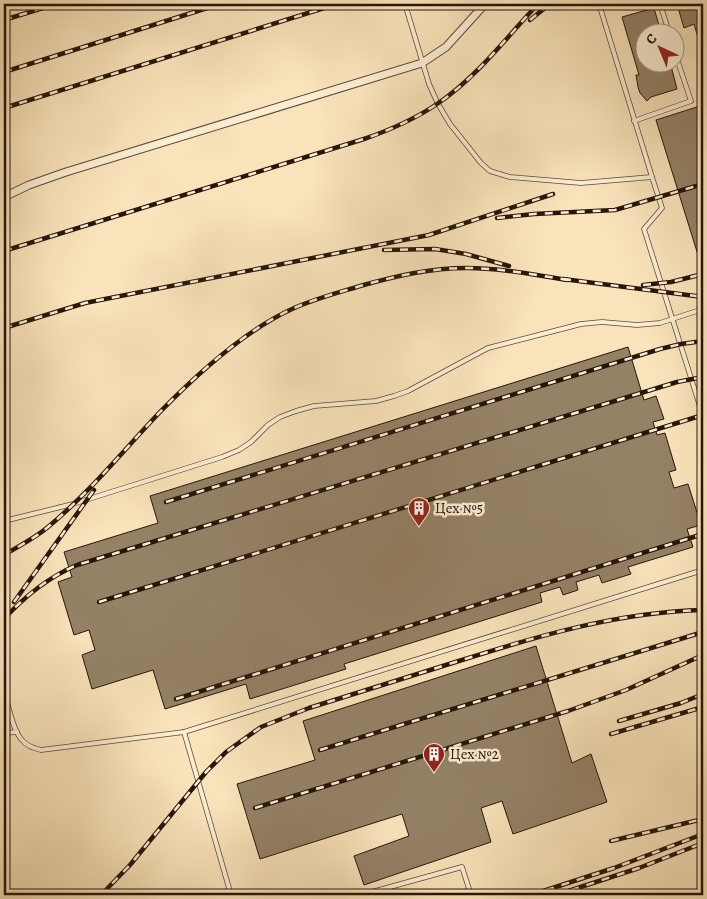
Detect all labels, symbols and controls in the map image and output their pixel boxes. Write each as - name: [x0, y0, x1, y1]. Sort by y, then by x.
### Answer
- north arrow: [634, 22, 684, 72]
- text: С: [642, 29, 661, 49]
- building icon: Цех №5: [407, 496, 431, 527]
- place label: Цех №5: [435, 498, 483, 518]
- building icon: Цех №2: [422, 742, 446, 773]
- place label: Цех №2: [450, 744, 499, 764]

